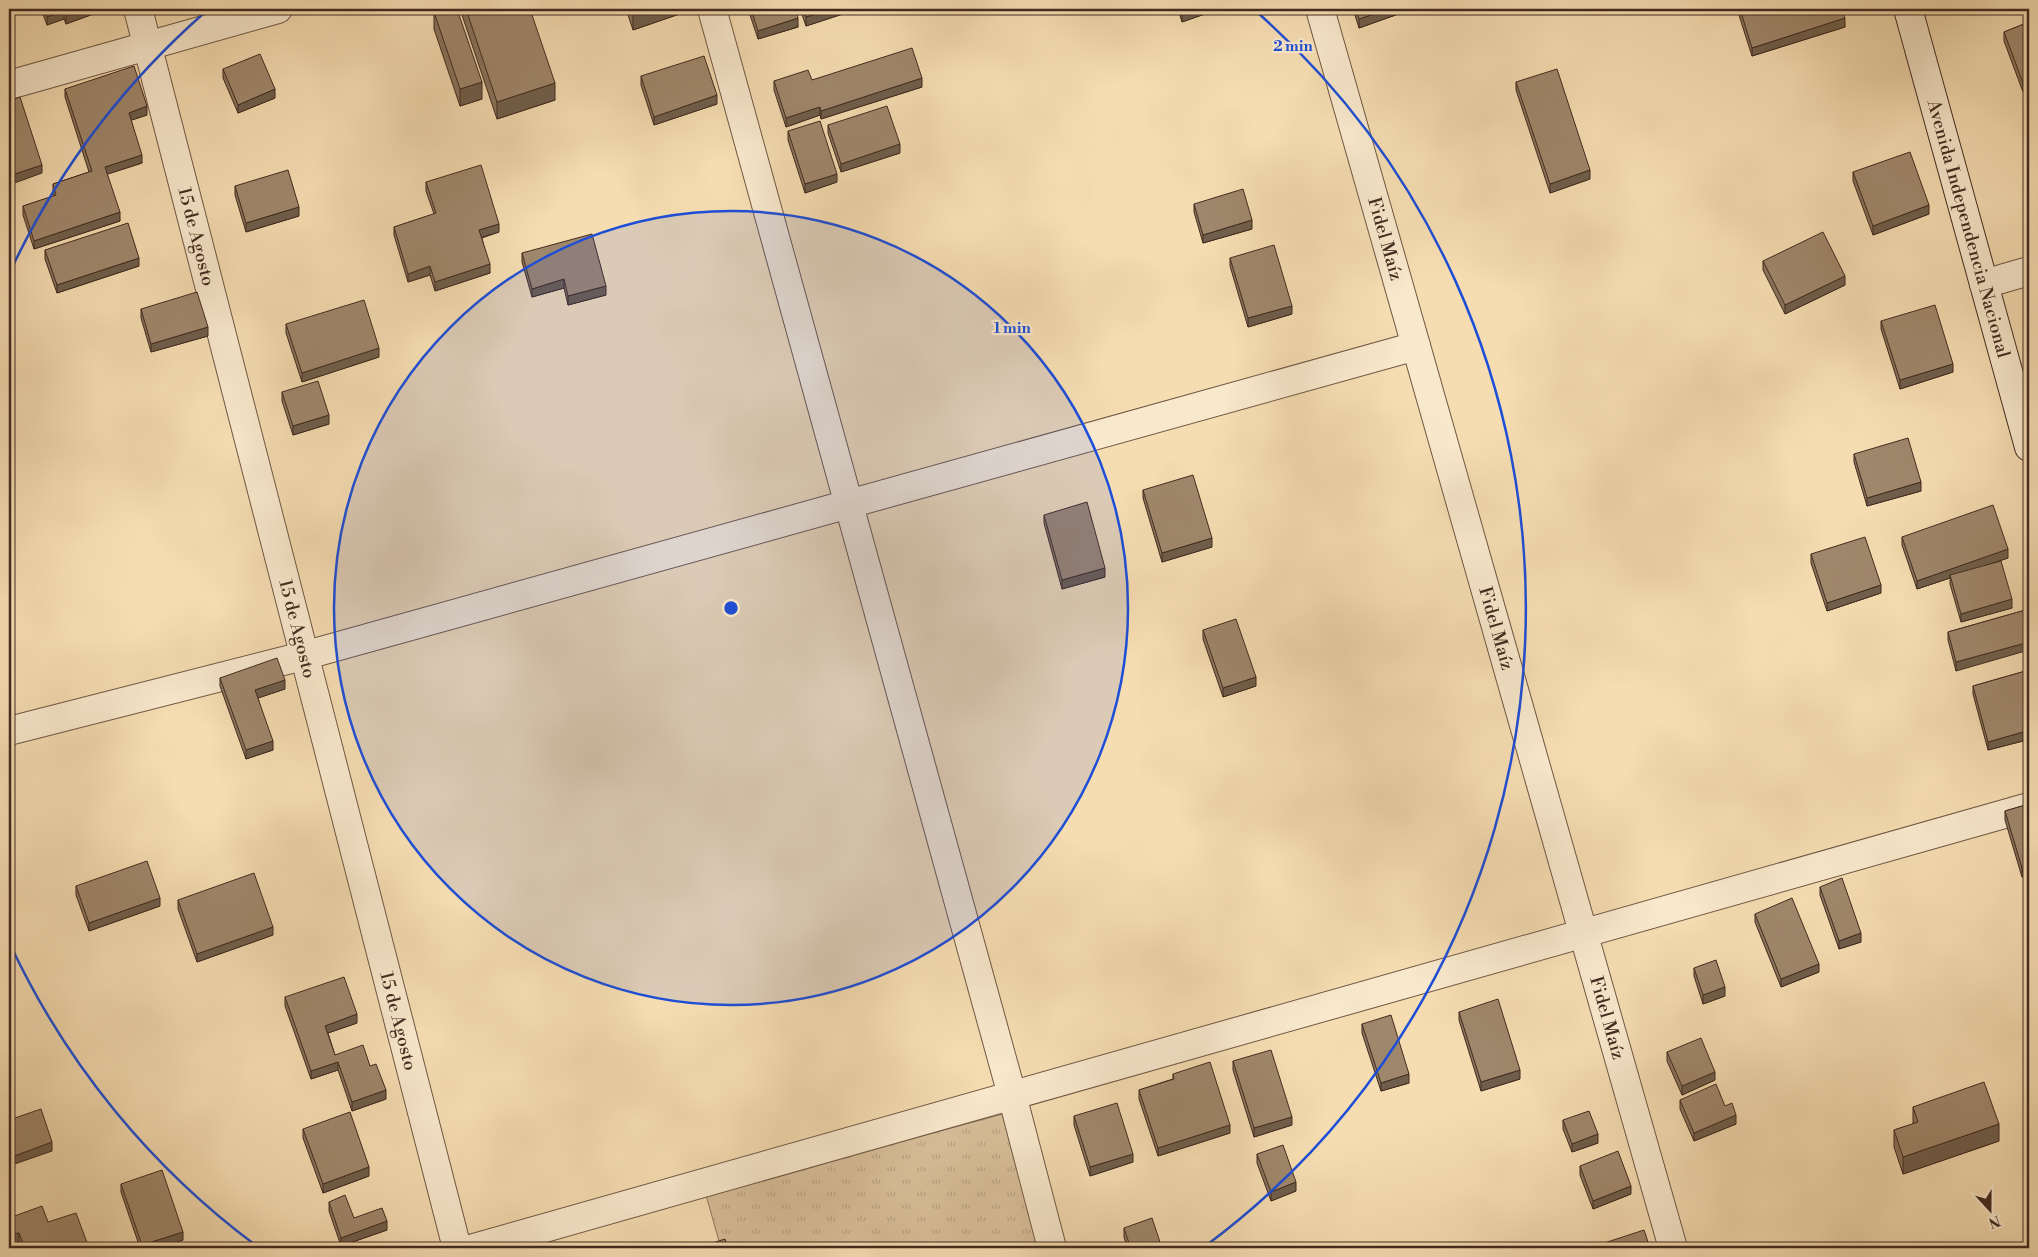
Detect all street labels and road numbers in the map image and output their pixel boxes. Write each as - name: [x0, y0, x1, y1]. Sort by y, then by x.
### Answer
- street label: Avenida Independencia Nacional: [1922, 96, 2015, 361]
- street label: 15 de Agosto: [173, 185, 220, 288]
- street label: Fidel Maíz: [1363, 195, 1408, 283]
- street label: 15 de Agosto: [274, 577, 321, 681]
- street label: Fidel Maíz: [1474, 584, 1519, 673]
- street label: 15 de Agosto: [375, 969, 422, 1073]
- street label: Fidel Maíz: [1585, 974, 1630, 1062]

